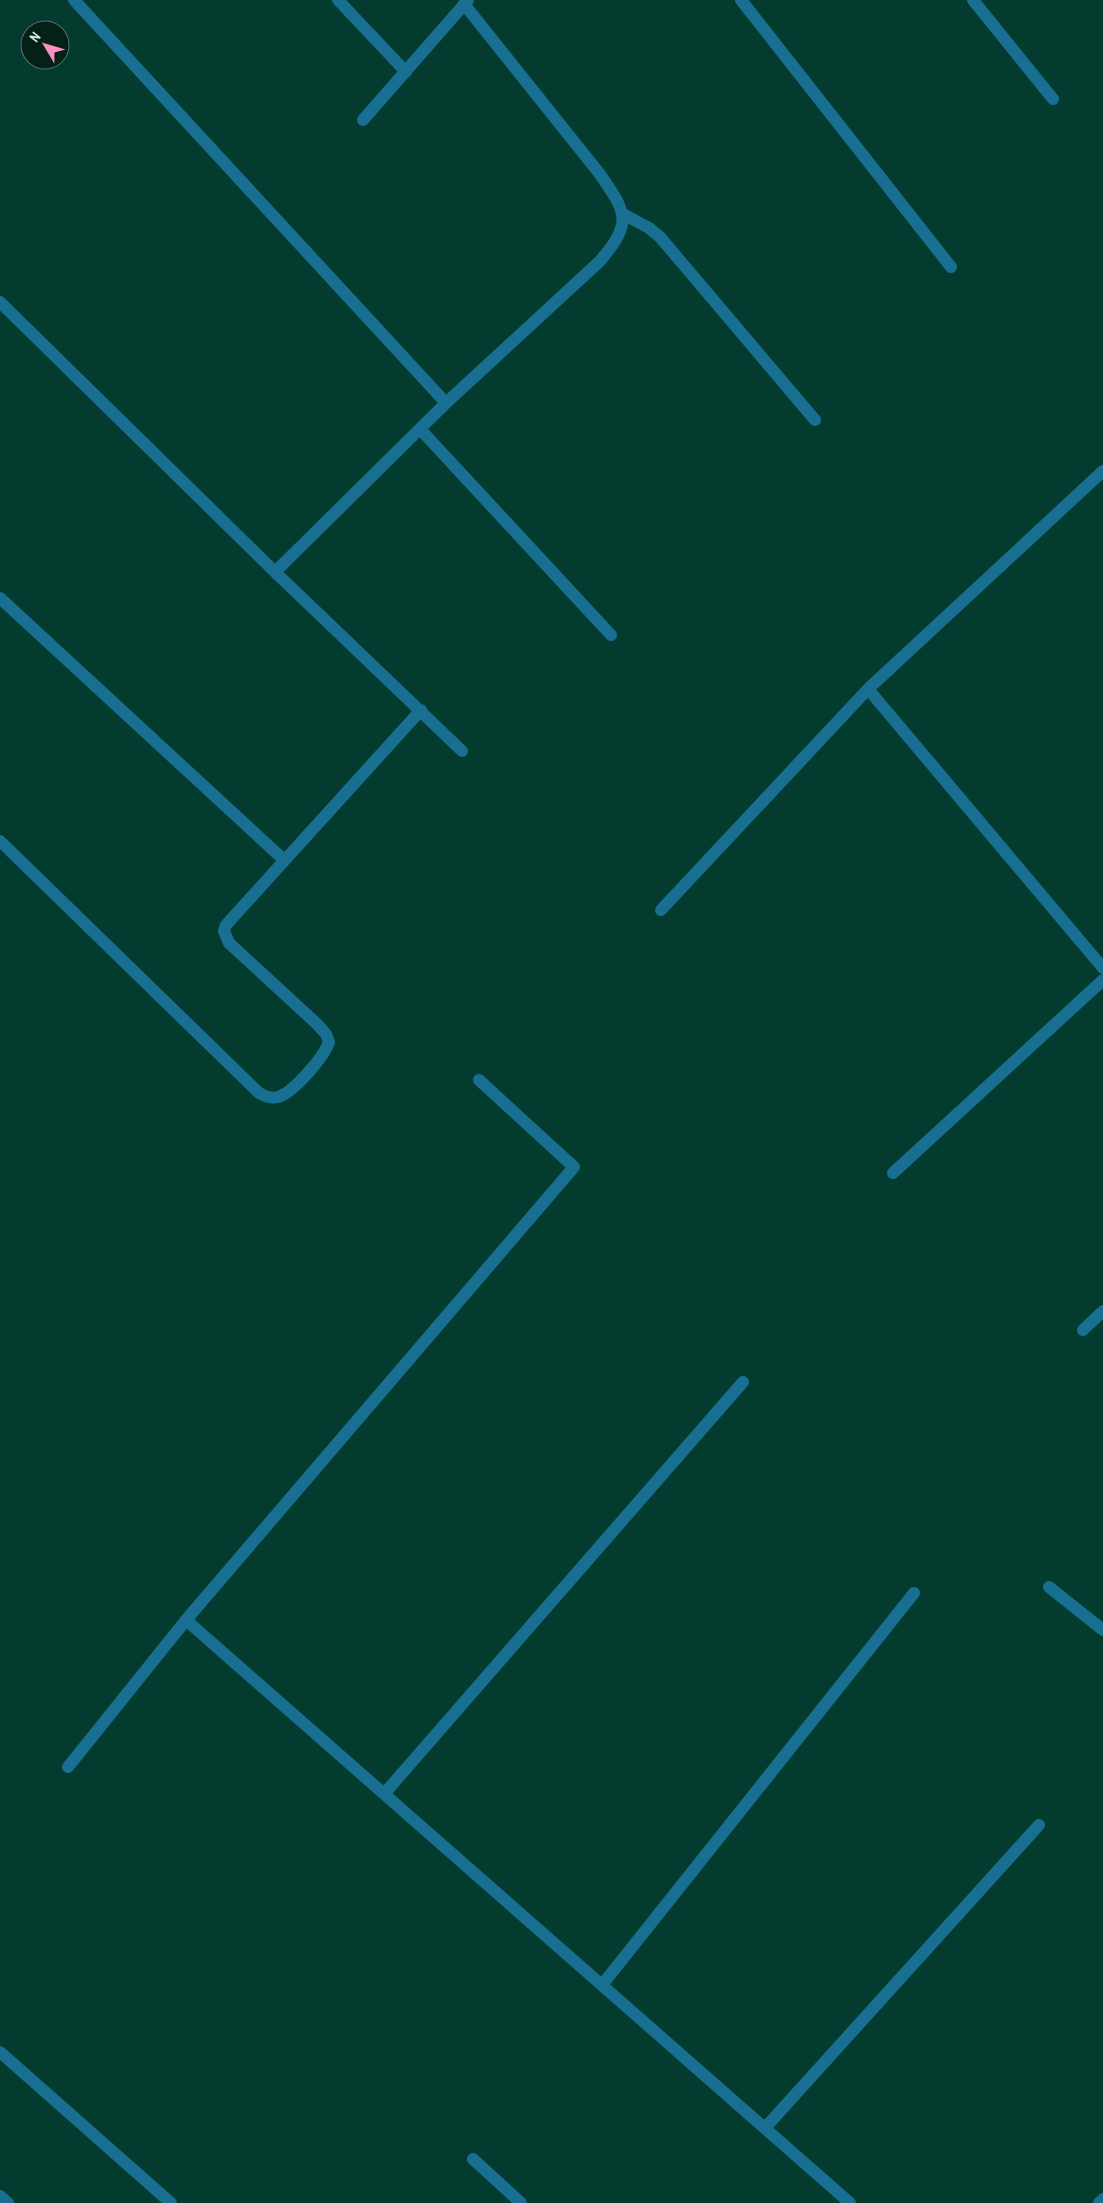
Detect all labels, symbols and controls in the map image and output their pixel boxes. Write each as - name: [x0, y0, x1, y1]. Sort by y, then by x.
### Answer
- north arrow: [20, 20, 70, 70]
- text: N: [25, 28, 44, 46]

